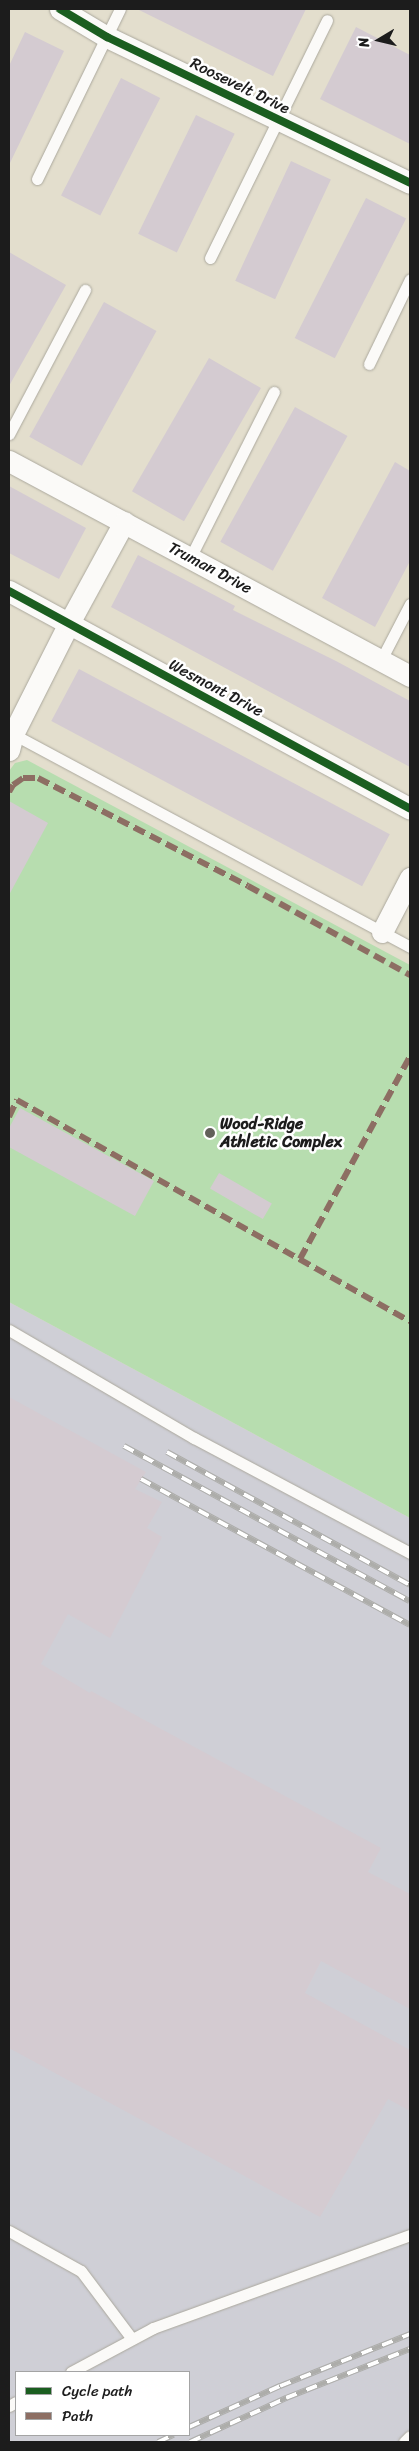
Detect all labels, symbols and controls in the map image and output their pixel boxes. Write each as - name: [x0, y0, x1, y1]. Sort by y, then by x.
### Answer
- north arrow: [354, 15, 404, 65]
- text: N: [351, 36, 377, 49]
- street label: Roosevelt Drive: [187, 54, 293, 118]
- street label: Truman Drive: [165, 538, 255, 598]
- street label: Wesmont Drive: [165, 655, 267, 721]
- place label: Wood-Ridge Athletic Complex: [220, 1114, 342, 1152]
- marker: Wood-Ridge Athletic Complex: [204, 1127, 216, 1139]
- legend: [15, 2371, 190, 2436]
- text: Cycle path: [62, 2378, 132, 2404]
- text: Path: [62, 2403, 93, 2429]

